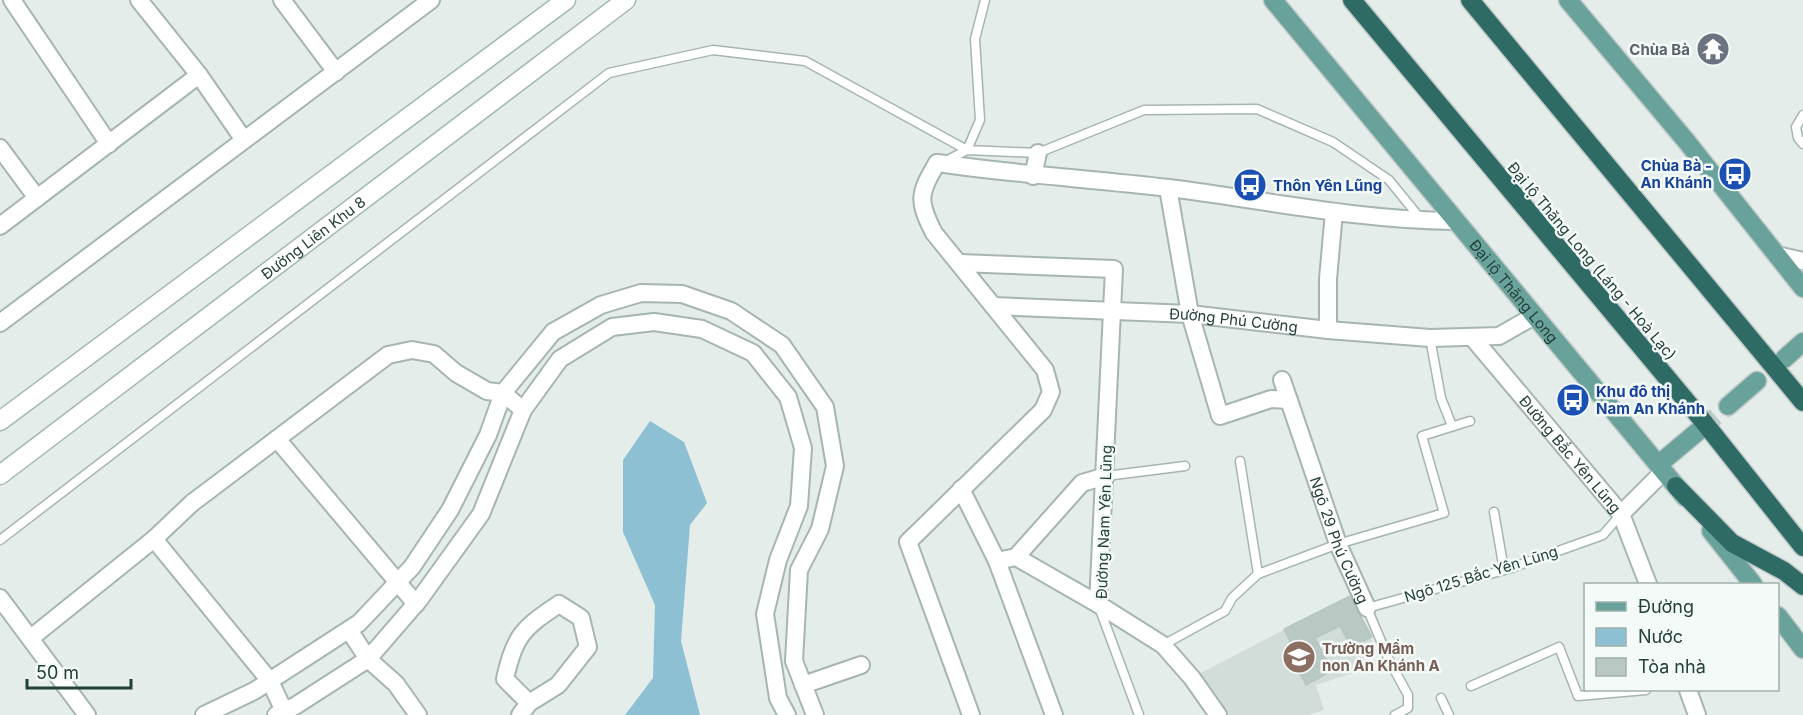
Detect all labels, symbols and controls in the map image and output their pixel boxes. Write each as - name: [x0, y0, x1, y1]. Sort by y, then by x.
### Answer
- temple icon: Chùa Bà: [1695, 31, 1731, 67]
- place label: Chùa Bà: [1629, 40, 1690, 59]
- place label: Chùa Bà - An Khánh: [1640, 156, 1712, 192]
- bus stop icon: Chùa Bà - An Khánh: [1717, 156, 1753, 192]
- street label: Đại lộ Thăng Long (Láng - Hoà Lạc): [1504, 159, 1680, 363]
- bus stop icon: Thôn Yên Lũng: [1232, 167, 1268, 203]
- place label: Thôn Yên Lũng: [1273, 176, 1382, 195]
- street label: Đường Liên Khu 8: [257, 192, 369, 283]
- street label: Đại lộ Thăng Long: [1466, 237, 1562, 347]
- street label: Đường Phú Cường: [1169, 304, 1299, 336]
- bus stop icon: Khu đô thị Nam An Khánh: [1555, 382, 1591, 418]
- place label: Khu đô thị Nam An Khánh: [1596, 382, 1705, 418]
- street label: Đường Bắc Yên Lũng: [1516, 391, 1626, 517]
- street label: Đường Nam Yên Lũng: [1092, 445, 1116, 599]
- street label: Ngõ 29 Phú Cường: [1306, 474, 1373, 606]
- street label: Ngõ 125 Bắc Yên Lũng: [1402, 542, 1560, 606]
- legend: [1584, 583, 1779, 691]
- text: Đường: [1638, 596, 1694, 617]
- text: Nước: [1638, 626, 1683, 647]
- school or university icon: Trường Mầm non An Khánh A: [1281, 639, 1317, 675]
- place label: Trường Mầm non An Khánh A: [1322, 639, 1440, 675]
- scale bar: [27, 652, 130, 690]
- text: Tòa nhà: [1638, 656, 1706, 677]
- text: 50 m: [36, 662, 79, 683]

